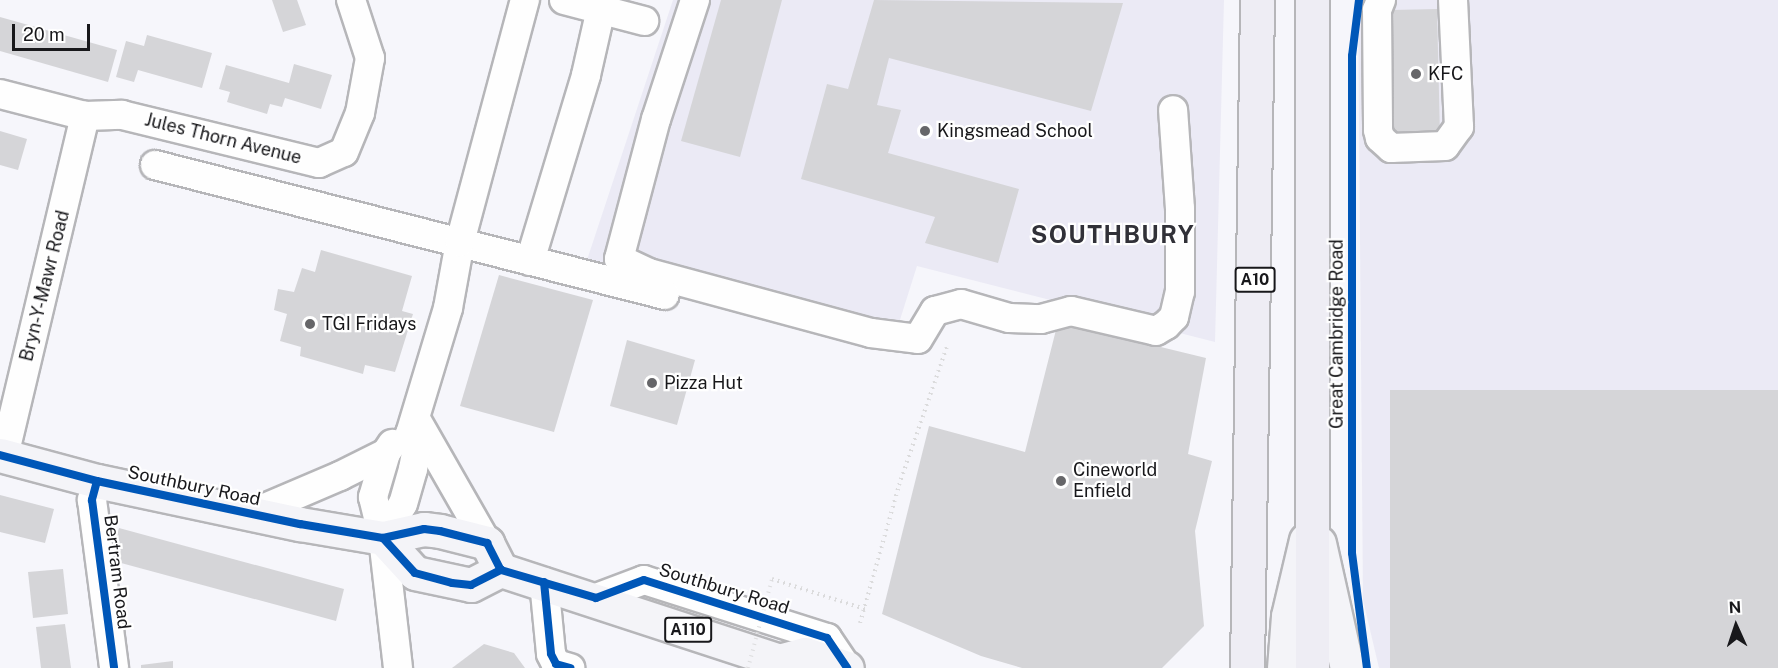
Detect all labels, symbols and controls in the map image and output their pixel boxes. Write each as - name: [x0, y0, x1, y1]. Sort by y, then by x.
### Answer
- scale bar: [15, 12, 93, 50]
- text: 20 m: [23, 24, 65, 45]
- place label: KFC: [1428, 63, 1463, 85]
- marker: KFC: [1409, 67, 1423, 81]
- street label: Jules Thorn Avenue: [142, 109, 304, 169]
- place label: Kingsmead School: [937, 120, 1093, 142]
- marker: Kingsmead School: [918, 124, 932, 138]
- street label: Bryn-Y-Mawr Road: [16, 208, 74, 364]
- district label: SOUTHBURY: [1031, 221, 1195, 249]
- street label: Great Cambridge Road: [1326, 239, 1348, 429]
- road number: A10: [1234, 267, 1276, 293]
- place label: TGI Fridays: [322, 313, 416, 335]
- marker: TGI Fridays: [303, 317, 317, 331]
- place label: Pizza Hut: [664, 372, 743, 394]
- marker: Pizza Hut: [645, 376, 659, 390]
- place label: Cineworld Enfield: [1073, 460, 1157, 502]
- street label: Southbury Road: [126, 461, 262, 511]
- marker: Cineworld Enfield: [1054, 474, 1068, 488]
- street label: Bertram Road: [99, 513, 135, 631]
- street label: Southbury Road: [656, 559, 792, 619]
- north arrow: [1706, 596, 1766, 656]
- text: N: [1728, 598, 1742, 617]
- road number: A110: [664, 617, 712, 643]

